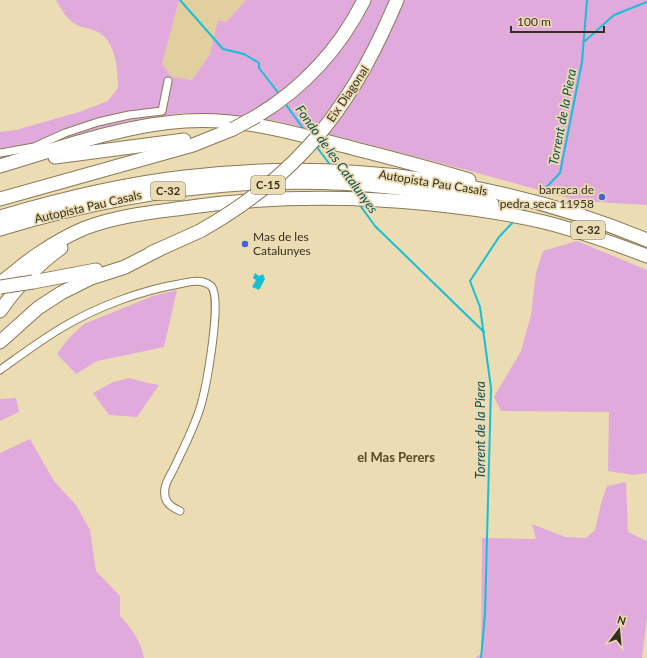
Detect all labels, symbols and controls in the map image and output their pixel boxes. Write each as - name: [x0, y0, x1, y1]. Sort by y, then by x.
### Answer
- scale bar: [511, 8, 604, 34]
- text: 100 m: [517, 14, 551, 29]
- street label: Eix Diagonal: [323, 63, 372, 125]
- water label: Torrent de la Piera: [545, 67, 579, 167]
- water label: Fondo de les Catalunyes: [292, 102, 382, 216]
- street label: Autopista Pau Casals: [378, 167, 488, 199]
- road number: C-15: [251, 176, 285, 194]
- road number: C-32: [151, 182, 185, 200]
- place label: barraca de pedra seca 11958: [500, 182, 594, 211]
- street label: Autopista Pau Casals: [33, 187, 143, 226]
- marker: barraca de pedra seca 11958: [597, 192, 607, 202]
- road number: C-32: [571, 221, 605, 239]
- place label: Mas de les Catalunyes: [253, 229, 311, 258]
- marker: Mas de les Catalunyes: [240, 239, 250, 249]
- water label: Torrent de la Piera: [472, 381, 488, 479]
- district label: el Mas Perers: [357, 449, 435, 465]
- north arrow: [599, 610, 639, 650]
- text: N: [616, 612, 628, 627]

